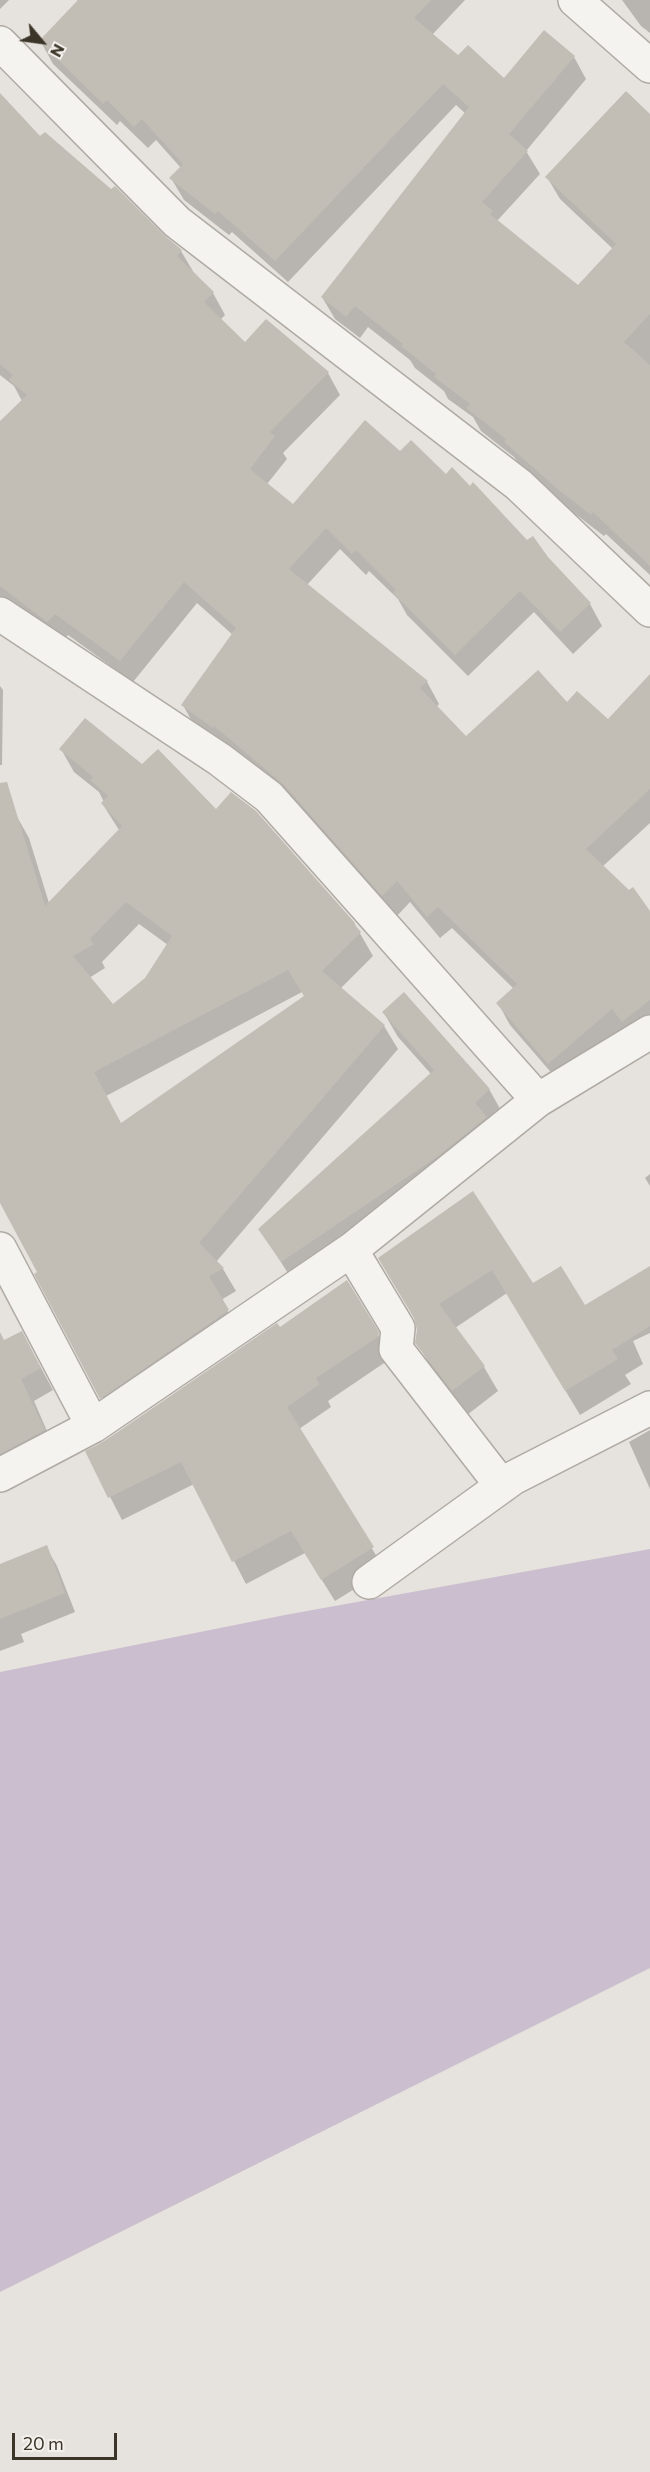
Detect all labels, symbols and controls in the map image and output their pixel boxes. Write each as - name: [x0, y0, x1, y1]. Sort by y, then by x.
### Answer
- north arrow: [12, 12, 72, 72]
- text: N: [47, 41, 69, 61]
- scale bar: [15, 2421, 120, 2459]
- text: 20 m: [23, 2432, 64, 2454]

